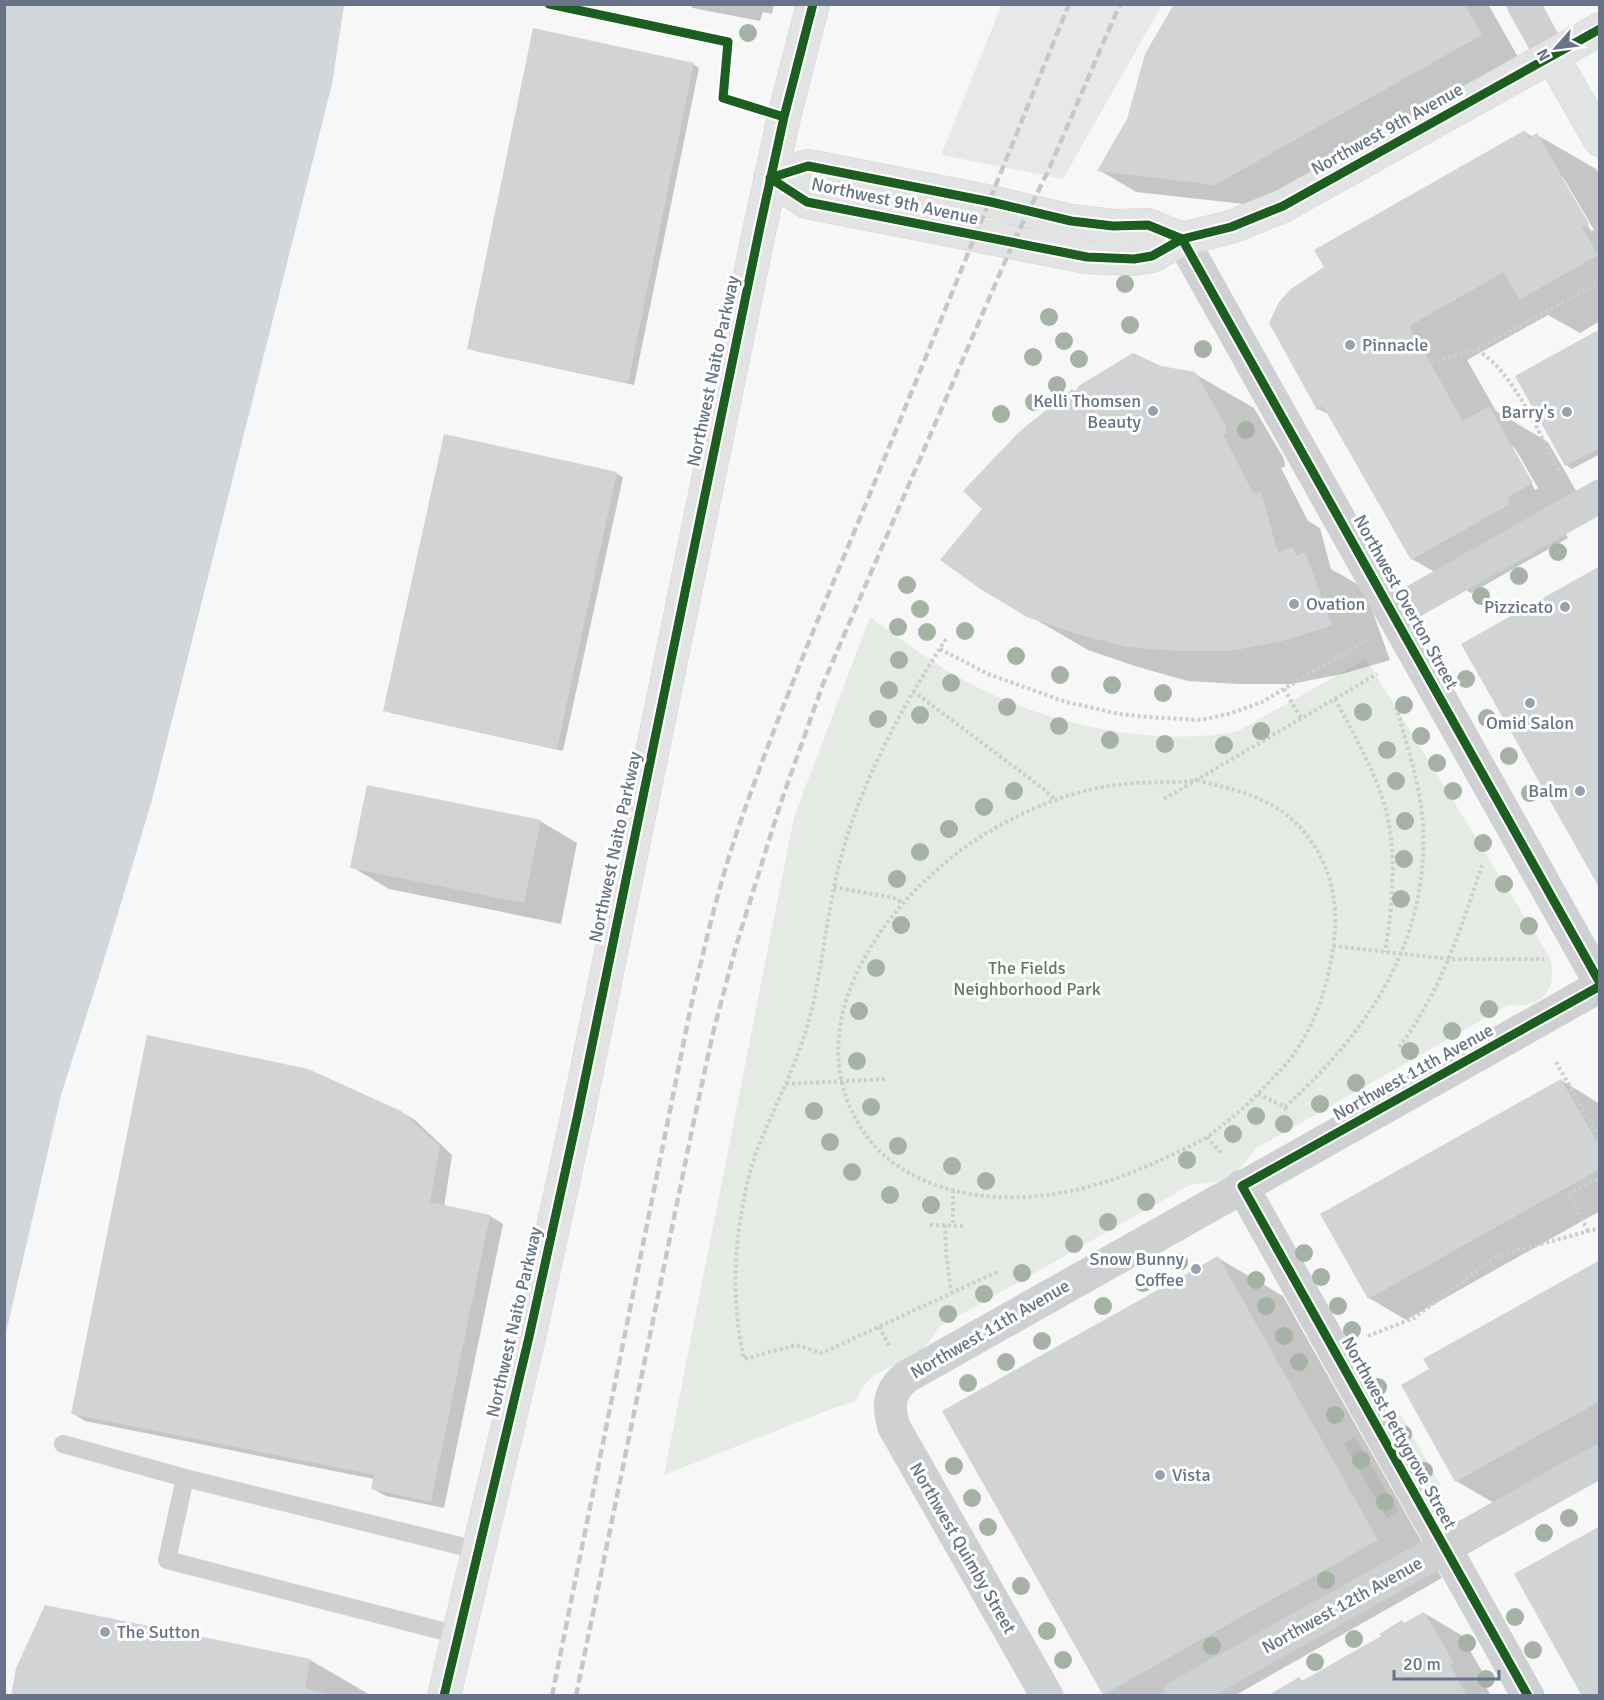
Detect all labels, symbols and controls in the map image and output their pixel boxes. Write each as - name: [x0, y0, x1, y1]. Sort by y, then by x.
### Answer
- north arrow: [1526, 18, 1586, 78]
- text: N: [1532, 45, 1555, 64]
- street label: Northwest 9th Avenue: [1307, 78, 1467, 180]
- street label: Northwest 9th Avenue: [809, 173, 981, 229]
- street label: Northwest Naito Parkway: [682, 273, 744, 469]
- place label: Pinnacle: [1362, 334, 1428, 356]
- marker: Pinnacle: [1343, 338, 1357, 352]
- place label: Kelli Thomsen Beauty: [1033, 390, 1142, 433]
- place label: Barry's: [1501, 401, 1555, 423]
- marker: Kelli Thomsen Beauty: [1146, 404, 1160, 418]
- marker: Barry's: [1560, 405, 1574, 419]
- street label: Northwest Overton Street: [1349, 511, 1463, 693]
- place label: Ovation: [1306, 593, 1365, 615]
- place label: Pizzicato: [1484, 596, 1553, 618]
- marker: Ovation: [1287, 597, 1301, 611]
- marker: Pizzicato: [1558, 600, 1572, 614]
- marker: Omid Salon: [1523, 696, 1537, 710]
- place label: Omid Salon: [1486, 712, 1574, 734]
- street label: Northwest Naito Parkway: [584, 749, 646, 945]
- place label: Balm: [1528, 780, 1568, 802]
- marker: Balm: [1573, 784, 1587, 798]
- park label: The Fields Neighborhood Park: [953, 957, 1101, 1000]
- street label: Northwest 11th Avenue: [1329, 1019, 1497, 1125]
- street label: Northwest Naito Parkway: [481, 1224, 547, 1419]
- place label: Snow Bunny Coffee: [1090, 1248, 1185, 1291]
- marker: Snow Bunny Coffee: [1189, 1262, 1203, 1276]
- street label: Northwest 11th Avenue: [906, 1274, 1074, 1384]
- street label: Northwest Pettygrove Street: [1337, 1333, 1461, 1533]
- street label: Northwest Quimby Street: [905, 1459, 1021, 1637]
- place label: Vista: [1172, 1464, 1211, 1486]
- marker: Vista: [1153, 1468, 1167, 1482]
- street label: Northwest 12th Avenue: [1258, 1552, 1426, 1658]
- place label: The Sutton: [117, 1621, 200, 1643]
- marker: The Sutton: [98, 1625, 112, 1639]
- scale bar: [1394, 1643, 1499, 1681]
- text: 20 m: [1403, 1653, 1441, 1675]

